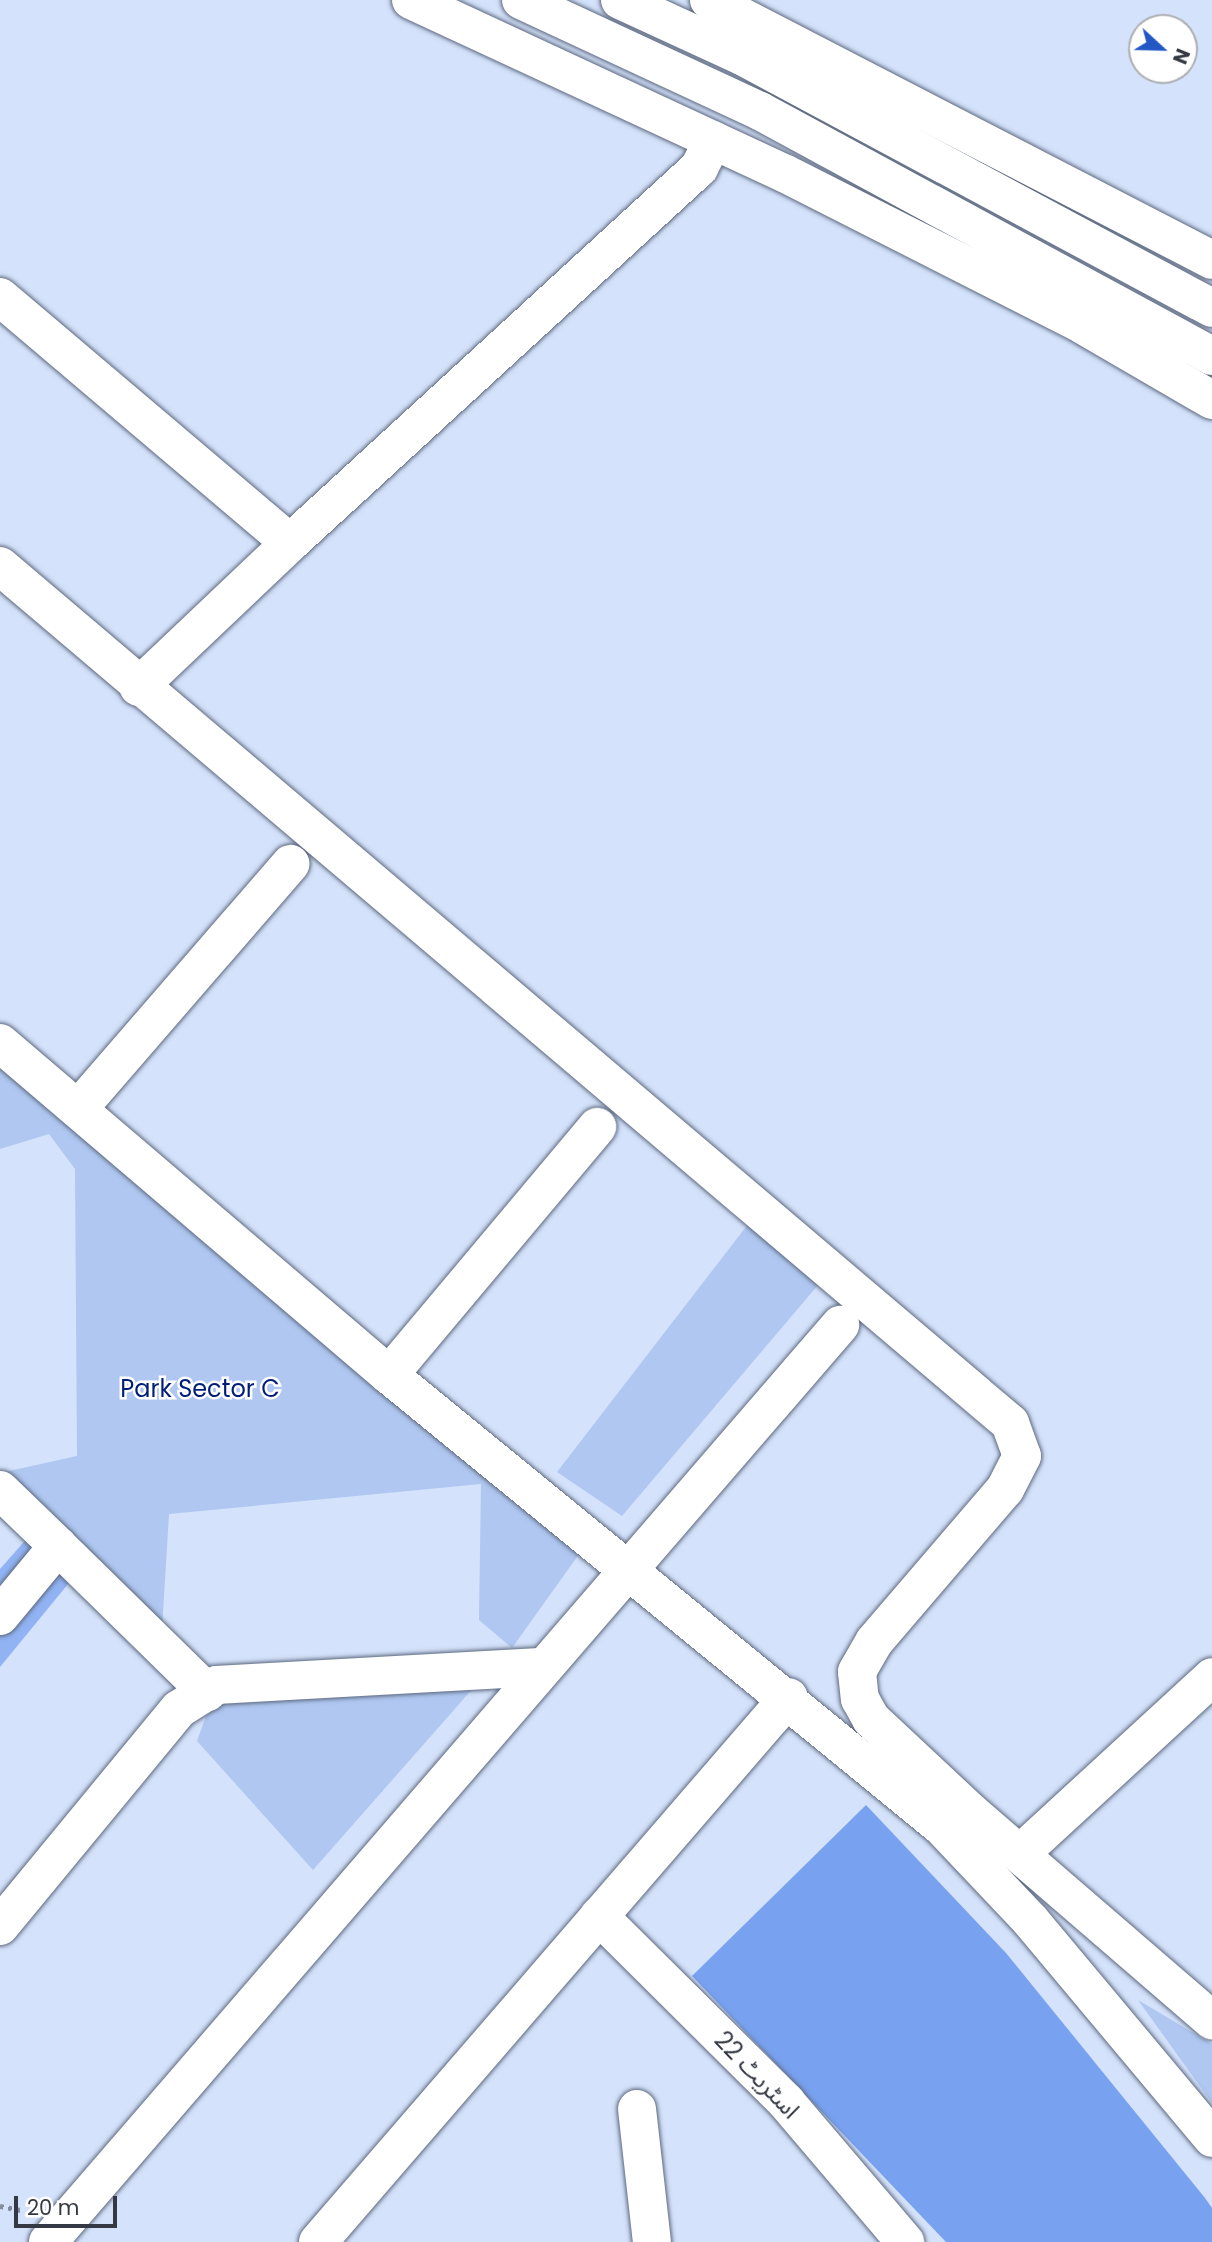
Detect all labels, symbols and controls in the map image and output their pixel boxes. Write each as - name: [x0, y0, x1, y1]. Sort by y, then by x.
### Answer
- north arrow: [1128, 14, 1198, 84]
- text: N: [1166, 45, 1196, 68]
- park label: Park Sector C: [120, 1375, 280, 1403]
- street label: اسٹریٹ 22: [709, 2026, 805, 2124]
- scale bar: [18, 2182, 121, 2226]
- text: 20 m: [27, 2193, 80, 2222]

